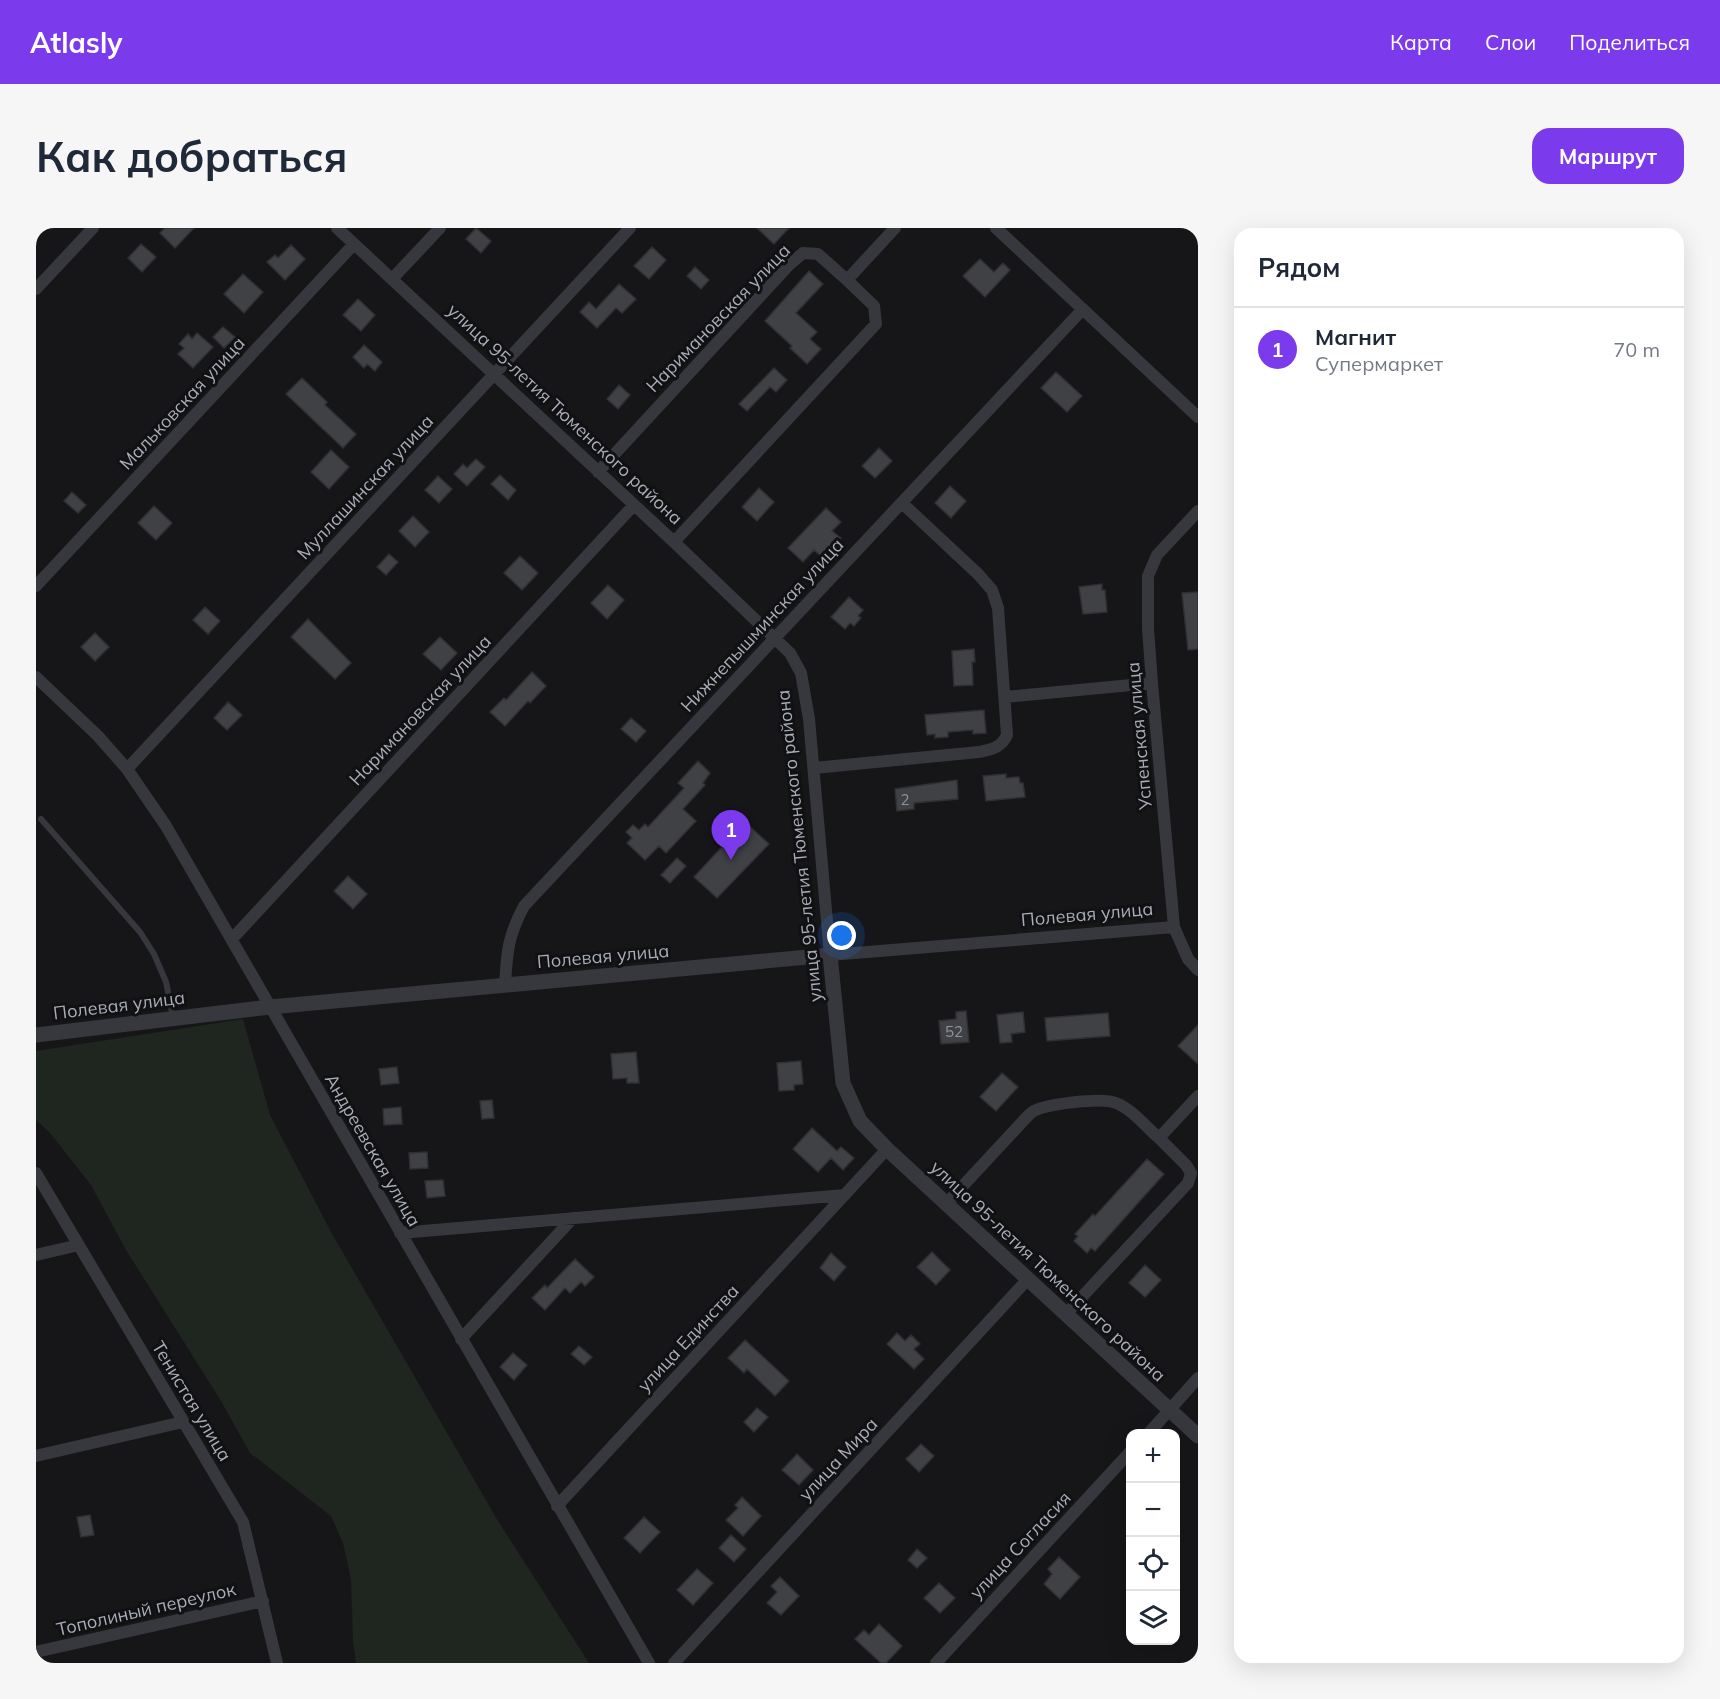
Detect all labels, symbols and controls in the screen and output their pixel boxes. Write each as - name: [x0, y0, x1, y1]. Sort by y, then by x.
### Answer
- text: Atlasly: [30, 25, 122, 60]
- text: Карта: [1390, 29, 1452, 55]
- text: Слои: [1485, 29, 1536, 55]
- text: Поделиться: [1569, 29, 1690, 55]
- button: Маршрут: [1532, 128, 1684, 184]
- text: Как добраться: [36, 130, 348, 183]
- street label: Наримановская улица: [641, 239, 795, 397]
- text: Рядом: [1258, 251, 1341, 284]
- street label: улица 95-летия Тюменского района: [443, 299, 687, 529]
- text: Магнит: [1315, 323, 1396, 351]
- street label: Мальковская улица: [114, 332, 250, 474]
- text: 1: [1272, 337, 1284, 362]
- text: 70 m: [1613, 337, 1660, 362]
- text: Супермаркет: [1315, 351, 1443, 376]
- street label: Муллашинская улица: [292, 410, 438, 564]
- street label: Нижнепышминская улица: [676, 533, 848, 717]
- street label: Наримановская улица: [344, 630, 496, 790]
- street label: Успенская улица: [1121, 661, 1157, 812]
- street label: улица 95-летия Тюменского района: [771, 689, 827, 1003]
- house number: 2: [900, 790, 910, 809]
- pin: 1: [712, 810, 750, 860]
- street label: Полевая улица: [1020, 897, 1154, 931]
- your location: [827, 921, 856, 950]
- street label: Полевая улица: [536, 939, 670, 973]
- street label: Полевая улица: [52, 986, 186, 1024]
- house number: 52: [945, 1022, 963, 1041]
- street label: Андреевская улица: [320, 1069, 426, 1231]
- street label: улица 95-летия Тюменского района: [926, 1156, 1170, 1386]
- street label: улица Единства: [632, 1280, 744, 1396]
- street label: Тенистая улица: [147, 1337, 237, 1465]
- street label: улица Мира: [794, 1413, 882, 1505]
- map controls: [1126, 1429, 1180, 1645]
- button: +: [1126, 1429, 1180, 1483]
- button: −: [1126, 1483, 1180, 1537]
- street label: улица Согласия: [964, 1486, 1076, 1604]
- button: locate: [1126, 1537, 1180, 1591]
- street label: Тополиный переулок: [54, 1577, 238, 1641]
- button: layers: [1126, 1591, 1180, 1645]

